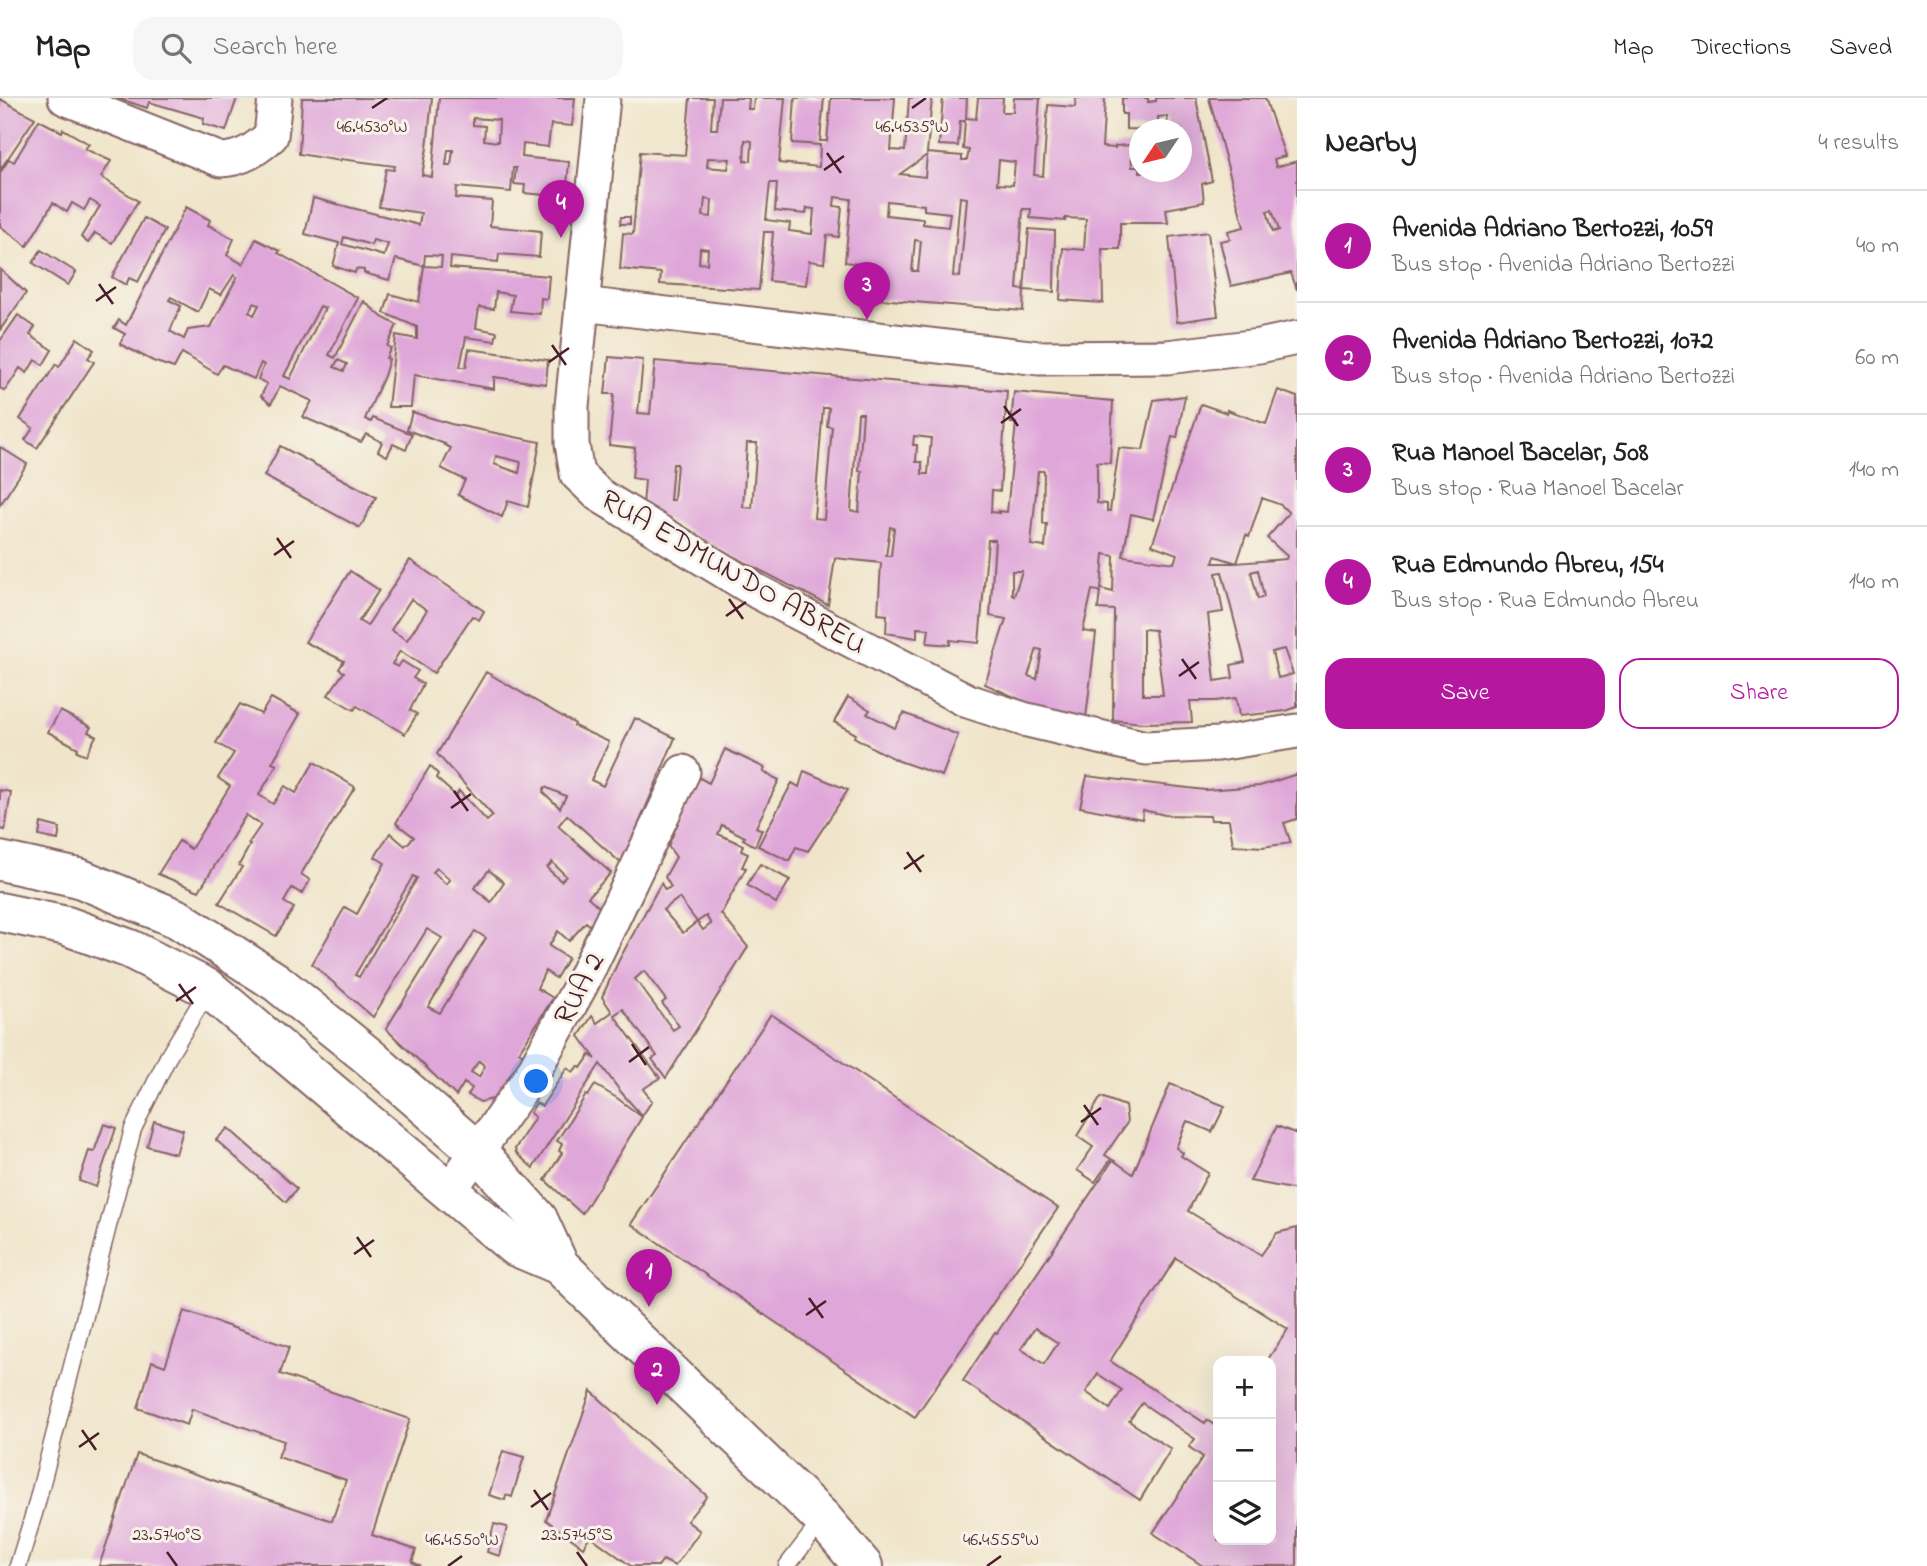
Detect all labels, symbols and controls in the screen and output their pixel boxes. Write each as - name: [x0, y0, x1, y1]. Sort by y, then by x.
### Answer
- search box: [133, 17, 623, 80]
- text: Map: [35, 24, 91, 72]
- icon: search: [157, 29, 195, 67]
- text: Search here: [213, 29, 337, 67]
- text: Map: [1613, 31, 1654, 66]
- text: Directions: [1692, 31, 1791, 66]
- text: Saved: [1829, 31, 1892, 66]
- text: 46.4530°W: [337, 115, 407, 141]
- text: 46.4535°W: [875, 115, 949, 141]
- north arrow: [1129, 119, 1192, 182]
- text: Nearby: [1325, 122, 1417, 166]
- text: 4 results: [1818, 127, 1899, 160]
- pin: 4: [538, 180, 584, 238]
- text: Avenida Adriano Bertozzi, 1059: [1392, 211, 1712, 249]
- text: 1: [1344, 230, 1352, 263]
- text: 40 m: [1856, 230, 1899, 263]
- text: Bus stop · Avenida Adriano Bertozzi: [1392, 249, 1735, 282]
- pin: 3: [844, 262, 890, 320]
- text: Avenida Adriano Bertozzi, 1072: [1392, 323, 1713, 361]
- text: 2: [1342, 342, 1354, 375]
- text: 60 m: [1855, 342, 1899, 375]
- text: Bus stop · Avenida Adriano Bertozzi: [1392, 361, 1735, 394]
- text: Rua Manoel Bacelar, 508: [1392, 435, 1648, 473]
- text: 3: [1343, 454, 1353, 487]
- text: 140 m: [1849, 454, 1899, 487]
- text: Bus stop · Rua Manoel Bacelar: [1392, 473, 1684, 506]
- street label: RUA EDMUNDO ABREU: [591, 479, 874, 668]
- text: Rua Edmundo Abreu, 154: [1392, 547, 1664, 585]
- text: 4: [1343, 566, 1353, 599]
- text: 140 m: [1849, 566, 1899, 599]
- text: Bus stop · Rua Edmundo Abreu: [1392, 585, 1699, 618]
- button: Save: [1325, 658, 1605, 729]
- button: Share: [1619, 658, 1899, 729]
- street label: RUA 2: [544, 945, 618, 1033]
- your location: [519, 1064, 553, 1098]
- pin: 1: [626, 1249, 672, 1307]
- pin: 2: [634, 1347, 680, 1405]
- map controls: [1213, 1356, 1276, 1545]
- button: +: [1213, 1356, 1276, 1419]
- button: −: [1213, 1419, 1276, 1482]
- button: layers: [1213, 1482, 1276, 1545]
- text: 23.5740°S: [132, 1523, 202, 1549]
- text: 23.5745°S: [541, 1523, 613, 1549]
- text: 46.4550°W: [425, 1528, 499, 1554]
- text: 46.4555°W: [963, 1528, 1039, 1554]

